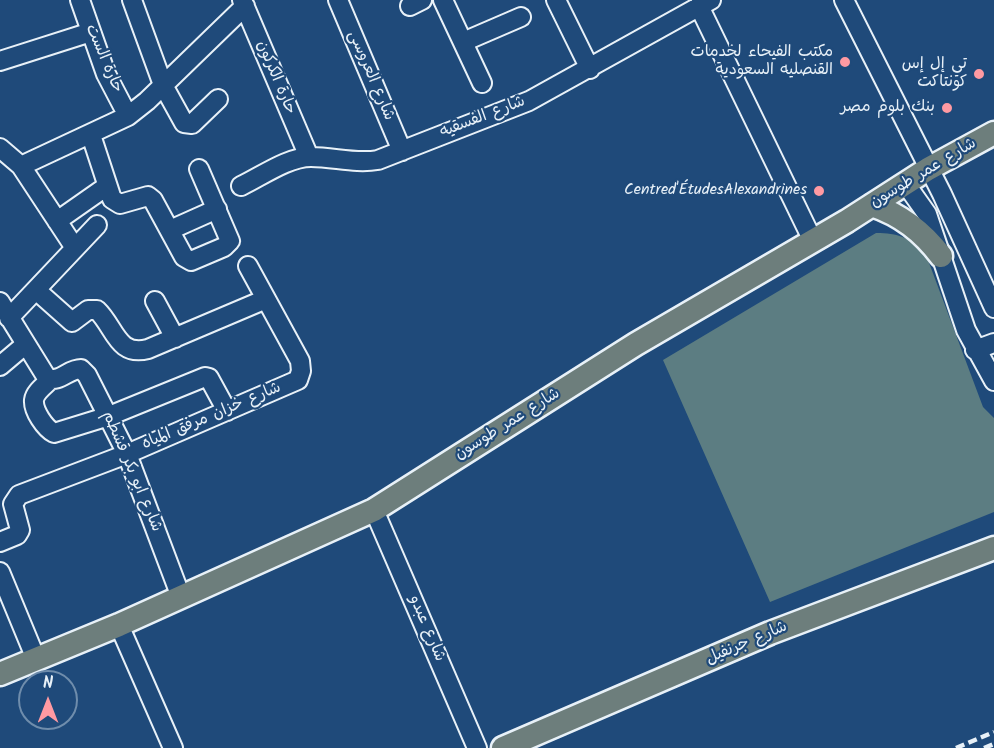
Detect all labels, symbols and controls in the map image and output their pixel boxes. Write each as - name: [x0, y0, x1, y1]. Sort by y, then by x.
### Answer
- street label: حارة الست: [80, 22, 126, 96]
- street label: شارع العروسى: [342, 28, 398, 124]
- street label: حارة الكركون: [251, 38, 299, 118]
- place label: مكتب الفيحاء لخدمات القنصليه السعودية: [691, 43, 833, 81]
- marker: مكتب الفيحاء لخدمات القنصليه السعودية: [838, 55, 852, 69]
- place label: تي إل إس كونتاكت: [902, 55, 967, 93]
- marker: تي إل إس كونتاكت: [972, 67, 986, 81]
- street label: شارع الفسقيه: [438, 93, 528, 143]
- place label: بنك بلوم مصر: [841, 98, 935, 118]
- marker: بنك بلوم مصر: [940, 101, 954, 115]
- street label: شارع عمر طوسون: [868, 135, 980, 213]
- place label: Centred'ÉtudesAlexandrines: [624, 181, 807, 201]
- marker: Centred'ÉtudesAlexandrines: [812, 184, 826, 198]
- street label: شارع خزان مرفق المياه: [140, 379, 284, 455]
- street label: شارع عمر طوسون: [452, 385, 564, 465]
- street label: شارع ابو بكر قشطم: [97, 409, 165, 535]
- street label: شارع عبدو: [403, 593, 449, 665]
- street label: شارع جرنفيل: [703, 618, 791, 670]
- north arrow: [18, 670, 78, 730]
- text: N: [43, 671, 53, 696]

